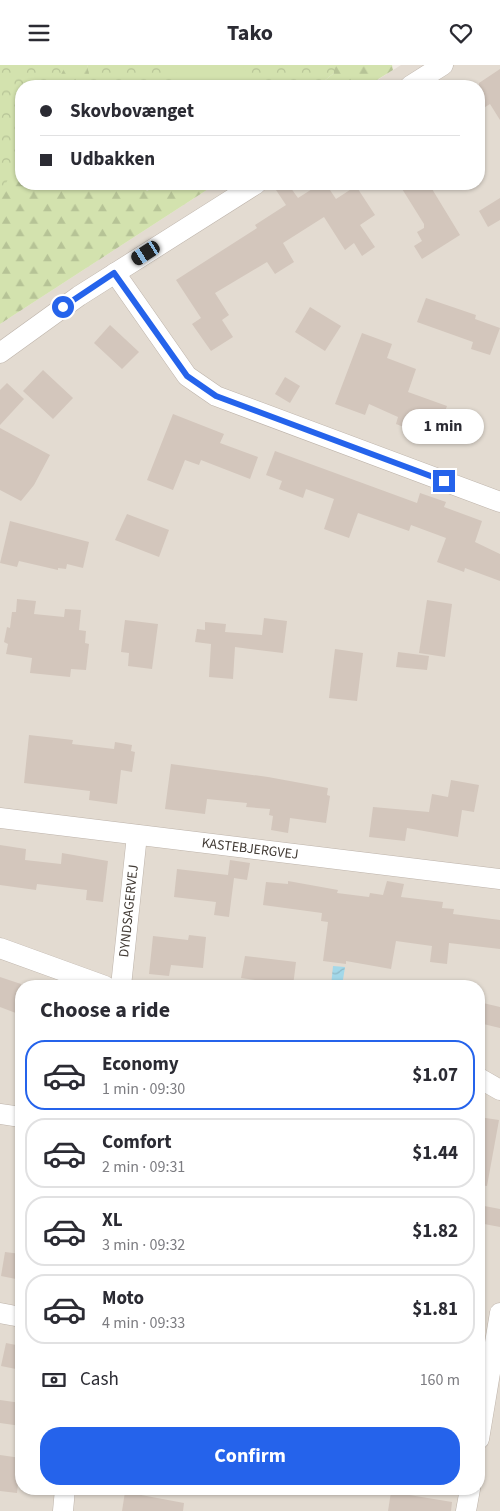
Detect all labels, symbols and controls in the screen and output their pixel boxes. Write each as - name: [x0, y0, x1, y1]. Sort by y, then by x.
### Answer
- text: Tako: [227, 17, 273, 49]
- icon: menu: [25, 19, 53, 47]
- icon: heart: [447, 19, 475, 47]
- text: Skovbovænget: [70, 98, 194, 125]
- text: Udbakken: [70, 146, 155, 173]
- car: [129, 239, 162, 267]
- route start: [52, 296, 74, 318]
- callout: 1 min: [403, 409, 485, 443]
- text: 1 min: [424, 415, 462, 437]
- route end: [433, 470, 455, 492]
- street label: KASTEBJERGVEJ: [200, 833, 300, 865]
- street label: DYNDSAGERVEJ: [114, 864, 144, 958]
- text: Choose a ride: [40, 994, 170, 1026]
- text: Economy: [102, 1051, 179, 1078]
- icon: car: [42, 1053, 87, 1098]
- text: $1.07: [412, 1062, 458, 1089]
- text: 1 min · 09:30: [102, 1078, 185, 1100]
- text: Comfort: [102, 1129, 172, 1156]
- icon: car: [42, 1131, 87, 1176]
- text: $1.44: [412, 1140, 458, 1167]
- text: 2 min · 09:31: [102, 1156, 185, 1178]
- text: XL: [102, 1207, 123, 1234]
- icon: car: [42, 1209, 87, 1254]
- text: $1.82: [412, 1218, 458, 1245]
- text: 3 min · 09:32: [102, 1234, 185, 1256]
- text: Moto: [102, 1285, 144, 1312]
- icon: car: [42, 1287, 87, 1332]
- text: $1.81: [412, 1296, 458, 1323]
- text: 4 min · 09:33: [102, 1312, 185, 1334]
- icon: cash: [40, 1366, 68, 1394]
- text: Cash: [80, 1366, 119, 1393]
- text: 160 m: [420, 1369, 460, 1391]
- button: Confirm: [40, 1427, 460, 1485]

